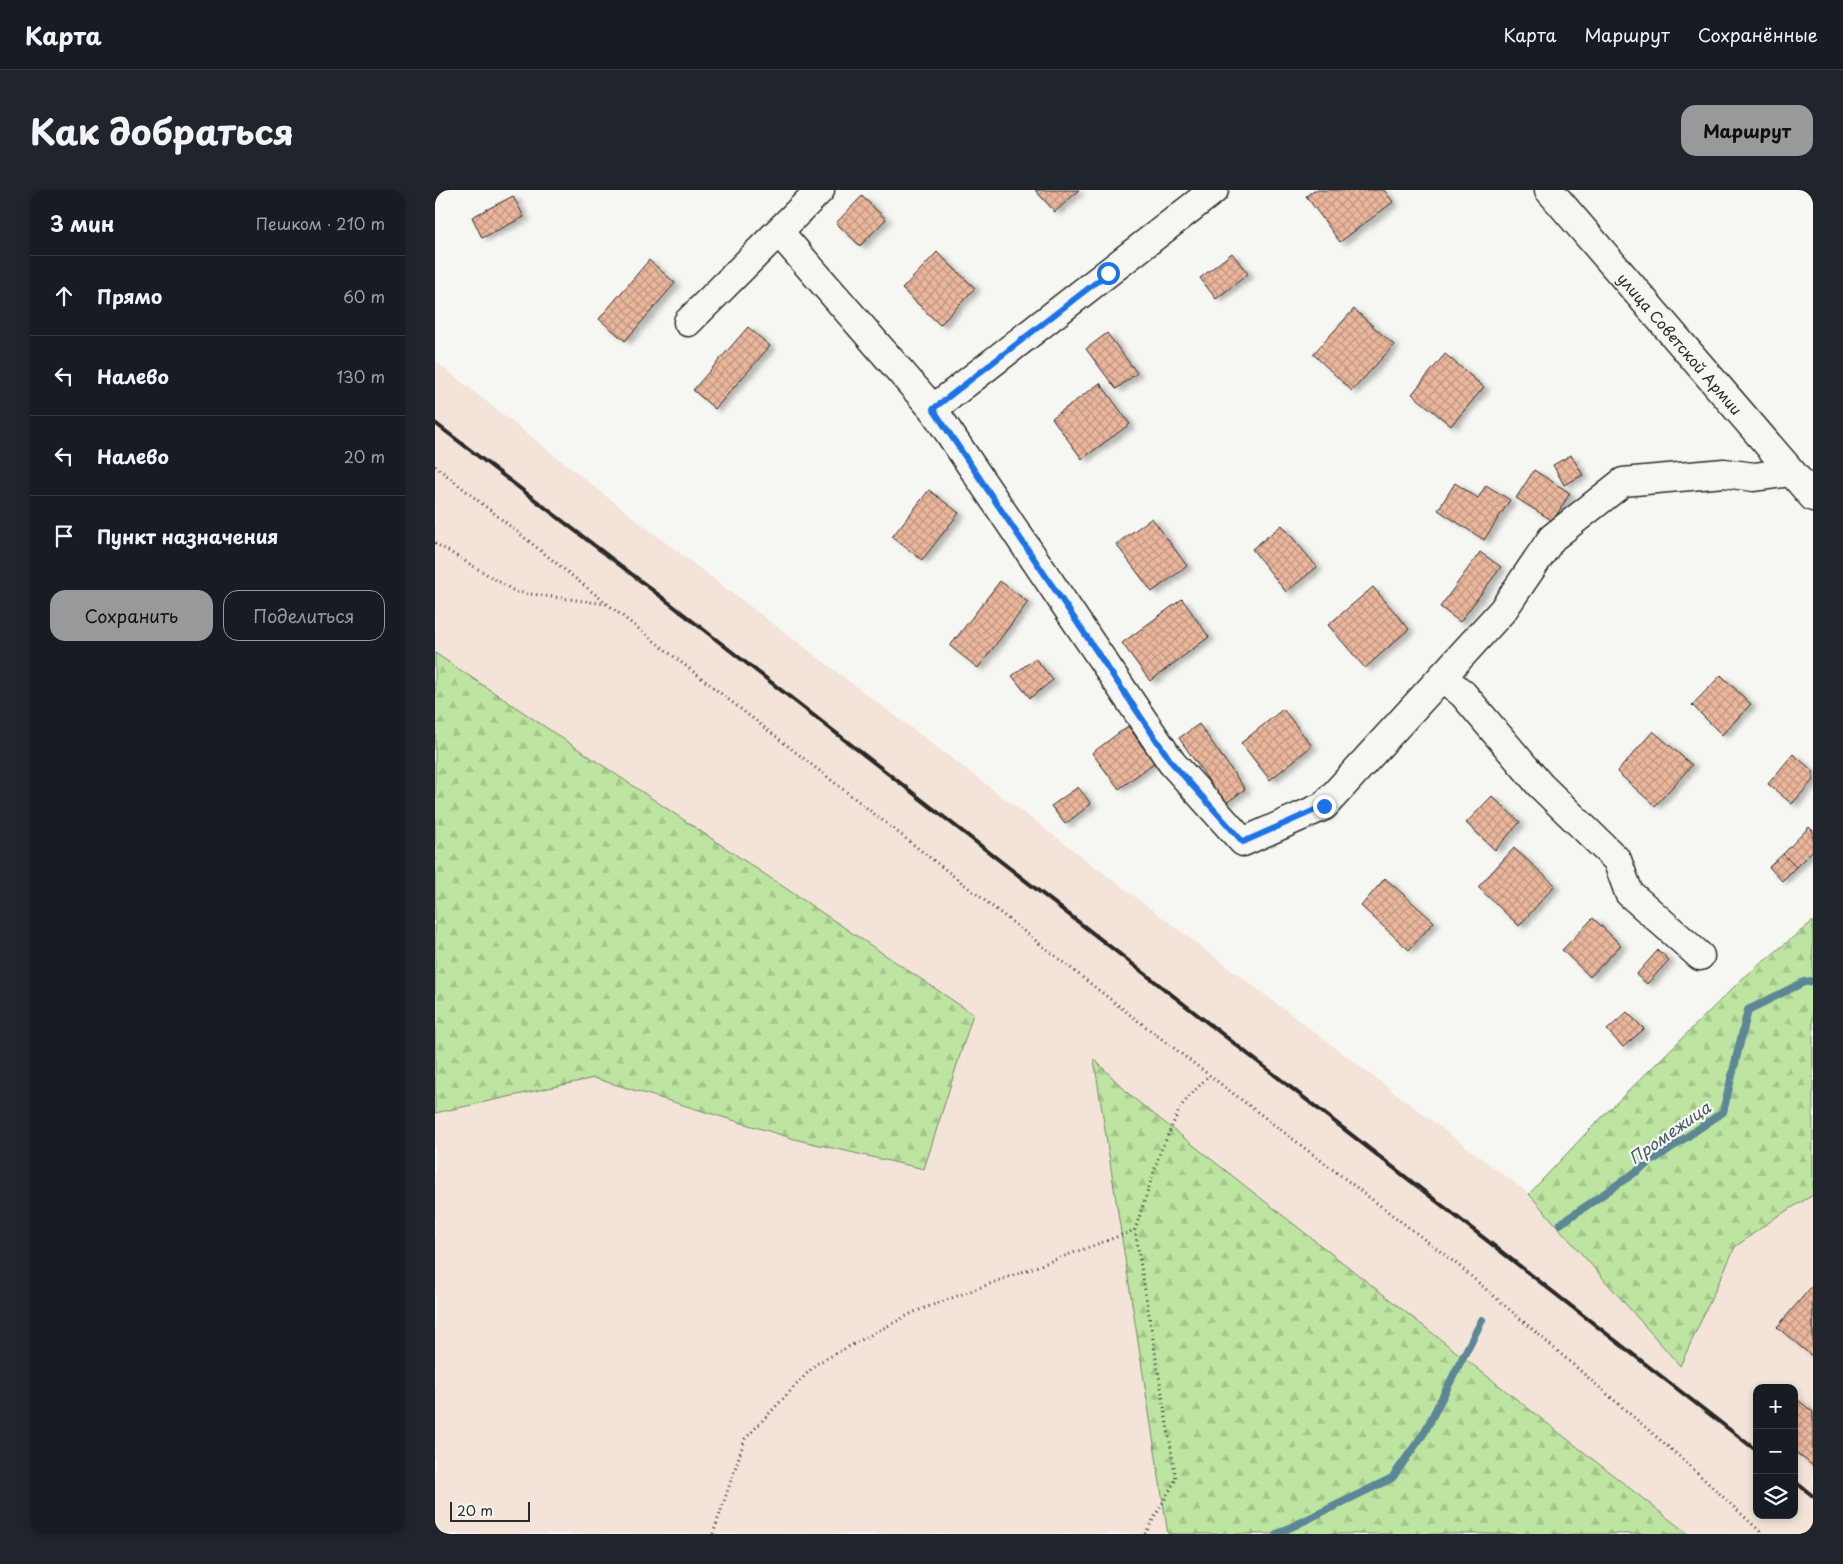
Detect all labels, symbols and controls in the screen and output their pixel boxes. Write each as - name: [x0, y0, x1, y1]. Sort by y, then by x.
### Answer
- text: Карта: [25, 17, 102, 53]
- text: Карта: [1504, 21, 1556, 48]
- text: Маршрут: [1584, 21, 1670, 48]
- text: Сохранённые: [1698, 21, 1818, 48]
- text: Как добраться: [30, 104, 294, 157]
- button: Маршрут: [1681, 105, 1813, 156]
- text: 3 мин: [50, 207, 114, 239]
- text: Пешком · 210 m: [256, 211, 385, 235]
- route start: [1097, 262, 1120, 285]
- street label: улица Советской Армии: [1613, 267, 1748, 419]
- icon: ahead: [50, 282, 78, 310]
- text: Прямо: [97, 282, 162, 310]
- text: 60 m: [343, 284, 385, 308]
- icon: left: [50, 362, 78, 390]
- text: Налево: [97, 362, 169, 390]
- text: 130 m: [337, 364, 385, 388]
- icon: left: [50, 442, 78, 470]
- text: Налево: [97, 442, 169, 470]
- text: 20 m: [344, 444, 385, 468]
- icon: arrive: [50, 522, 78, 550]
- text: Пункт назначения: [97, 522, 278, 550]
- button: Сохранить: [50, 590, 213, 641]
- button: Поделиться: [223, 590, 385, 641]
- route end: [1313, 795, 1336, 818]
- water label: Промежица: [1623, 1094, 1716, 1169]
- map controls: [1753, 1384, 1798, 1519]
- button: +: [1753, 1384, 1798, 1429]
- button: −: [1753, 1429, 1798, 1474]
- button: layers: [1753, 1474, 1798, 1519]
- scale bar: [450, 1499, 530, 1522]
- text: 20 m: [457, 1500, 493, 1521]

